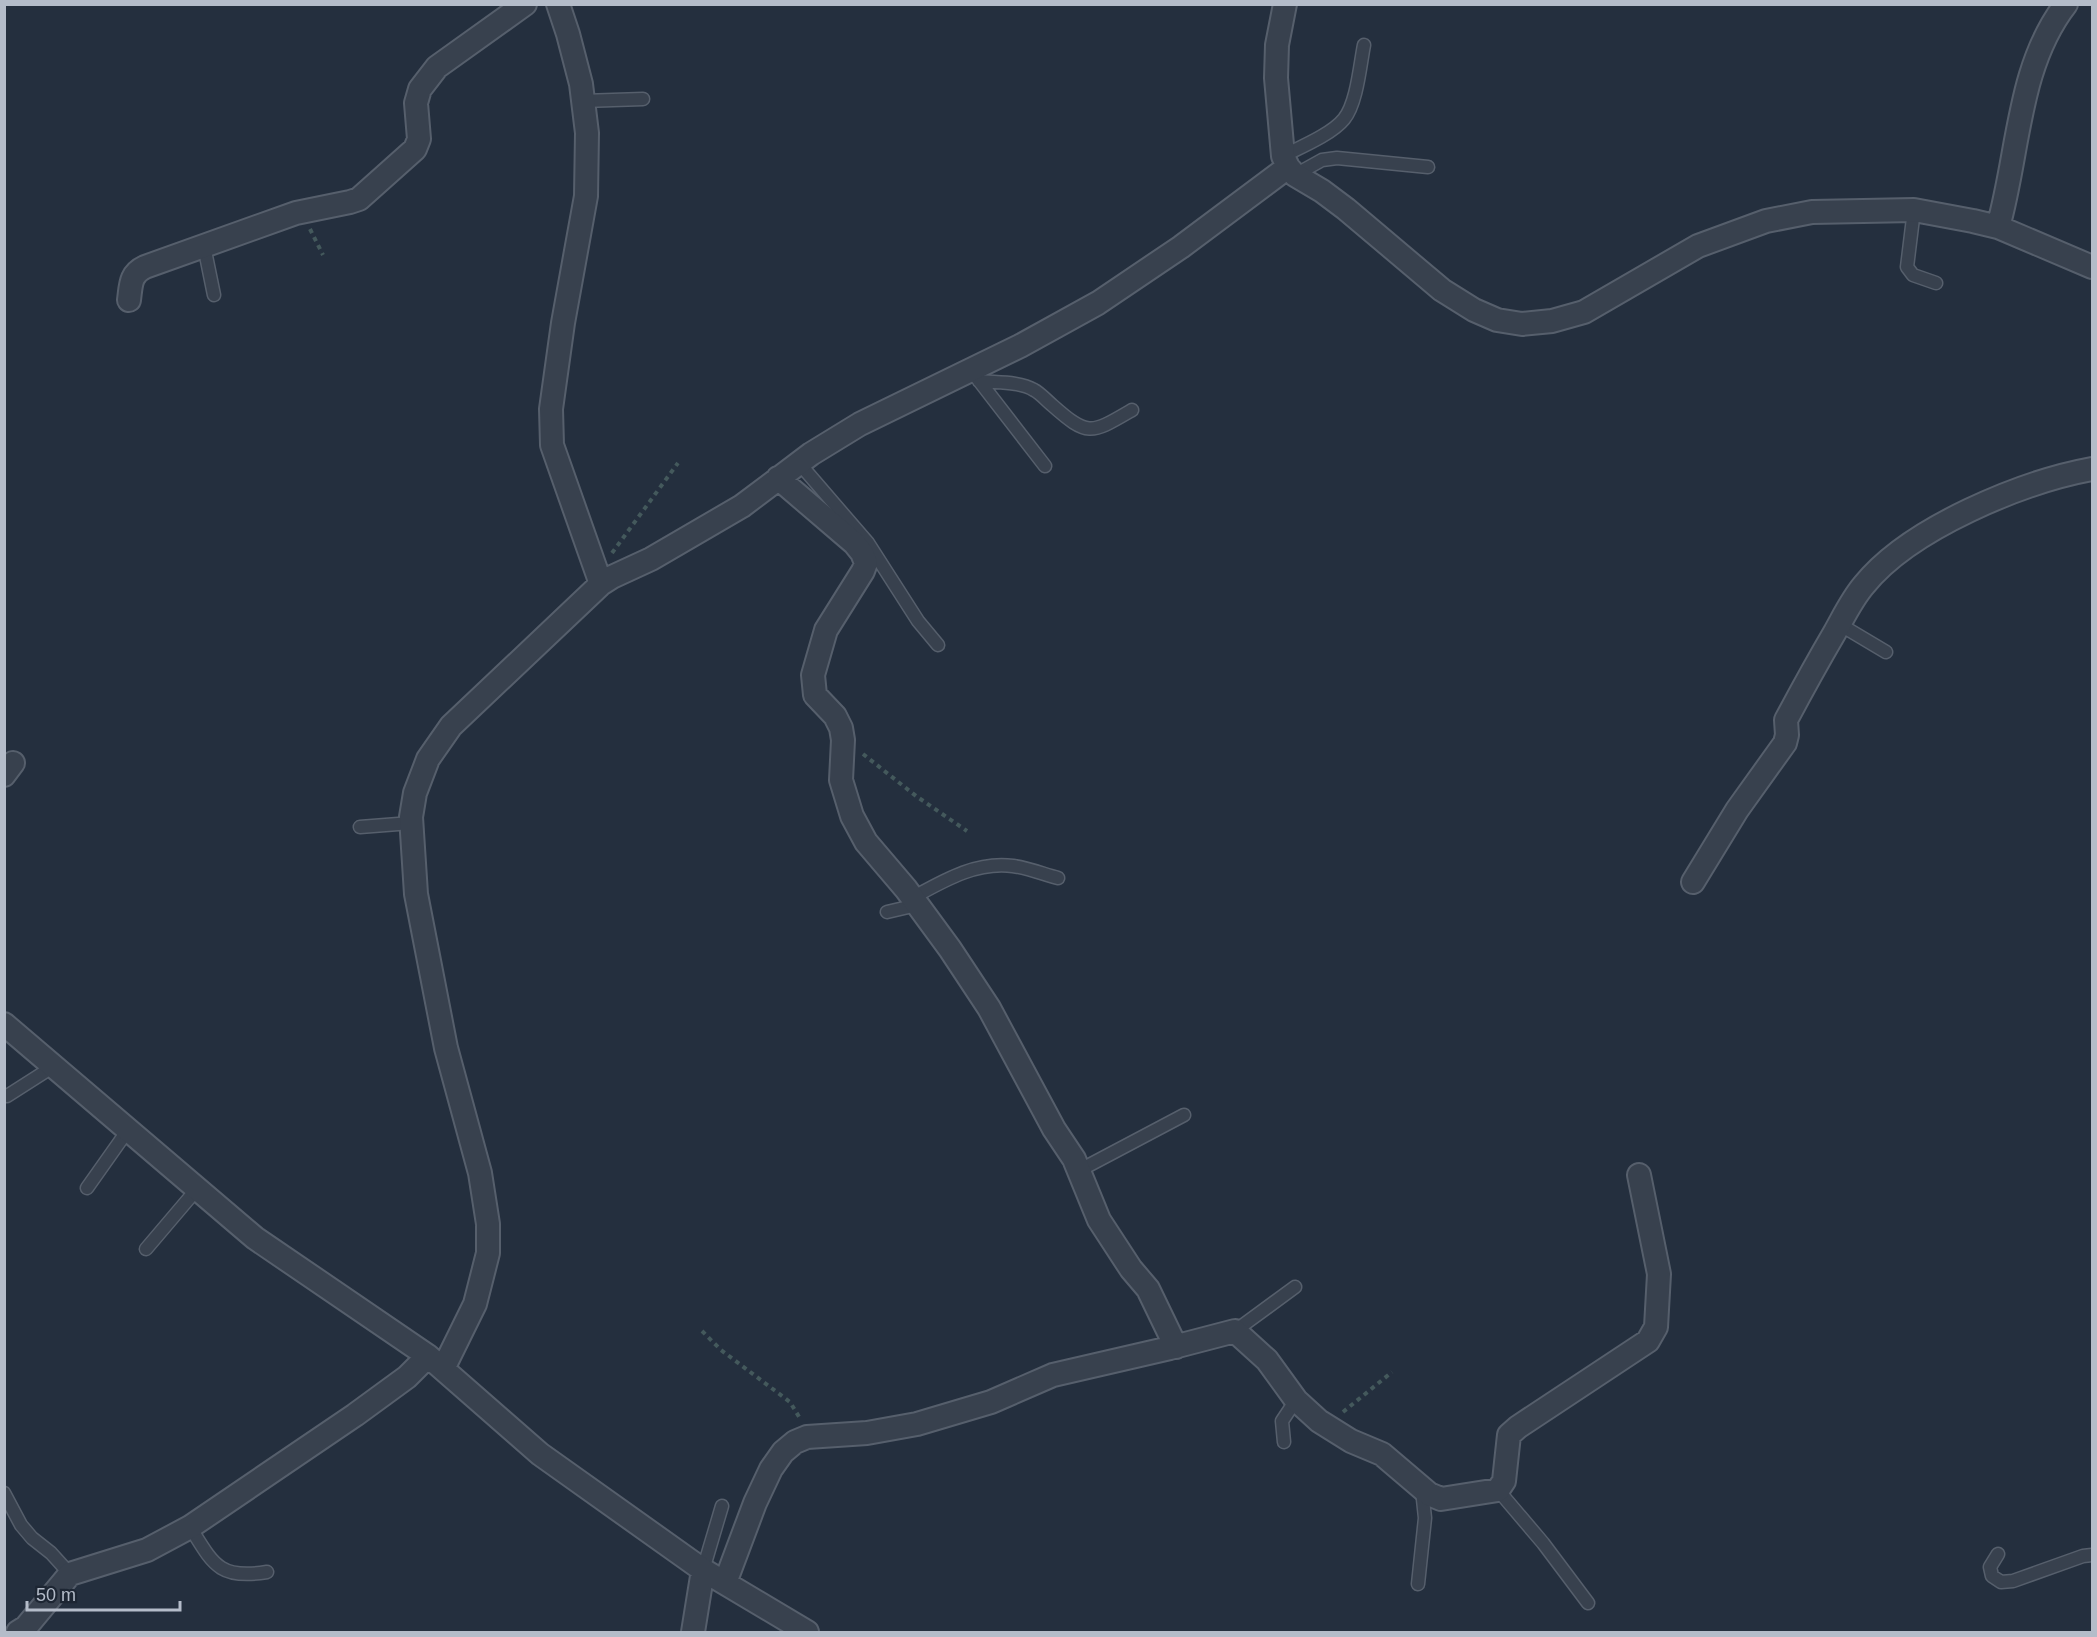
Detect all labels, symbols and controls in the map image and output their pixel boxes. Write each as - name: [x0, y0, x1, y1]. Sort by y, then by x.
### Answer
- scale bar: [27, 1574, 180, 1612]
- text: 50 m: [36, 1585, 76, 1605]

